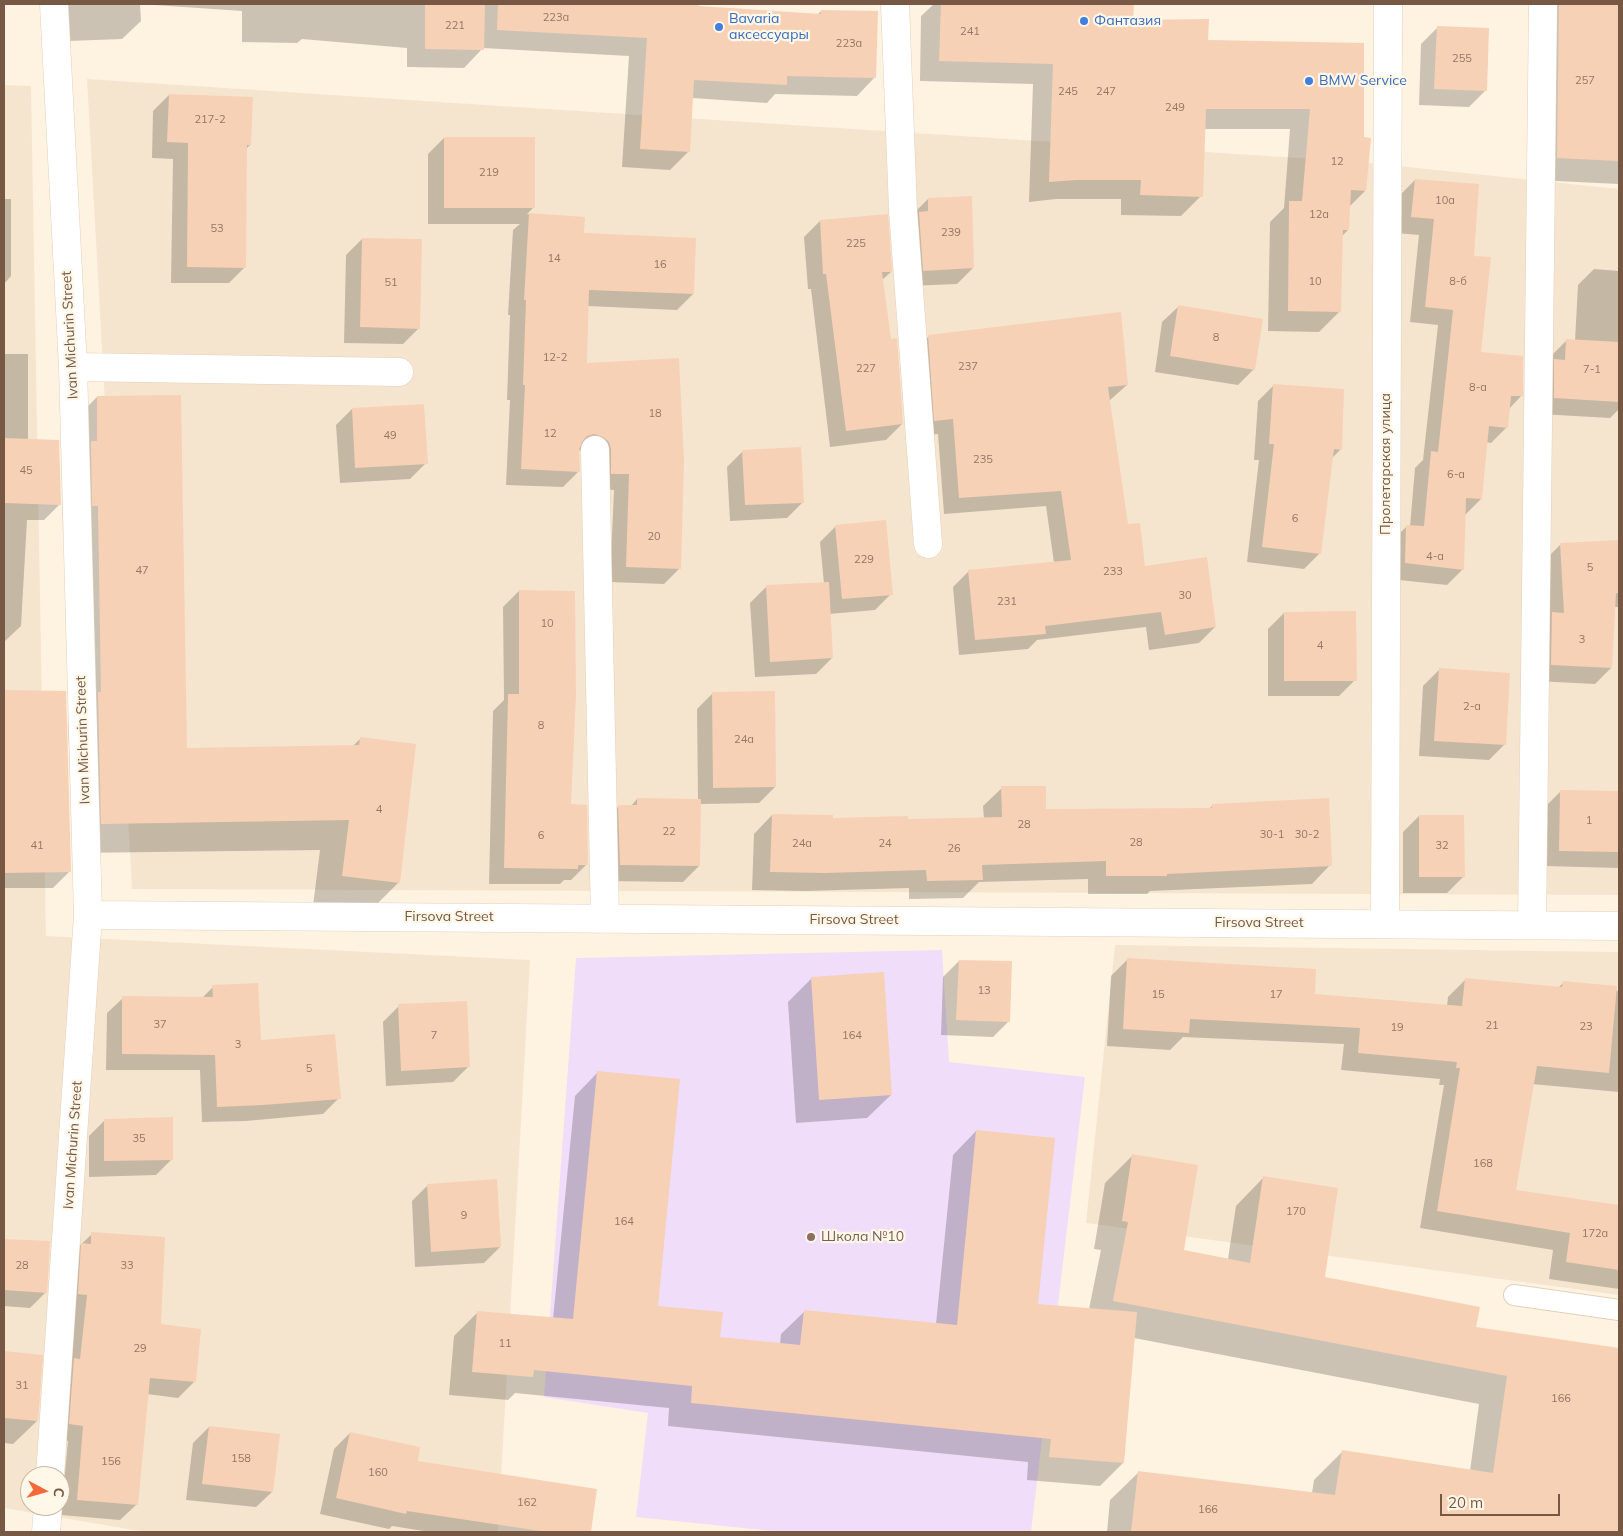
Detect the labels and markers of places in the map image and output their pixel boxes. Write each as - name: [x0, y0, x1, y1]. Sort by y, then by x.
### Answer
- place label: Bavaria аксеcсуары: [729, 11, 809, 44]
- place label: Фантазия: [1094, 13, 1161, 29]
- marker: Фантазия: [1078, 15, 1090, 27]
- marker: Bavaria аксеcсуары: [713, 21, 725, 33]
- place label: BMW Service: [1319, 73, 1407, 89]
- marker: BMW Service: [1303, 75, 1315, 87]
- place label: Школа №10: [821, 1229, 904, 1245]
- marker: Школа №10: [805, 1231, 817, 1243]

